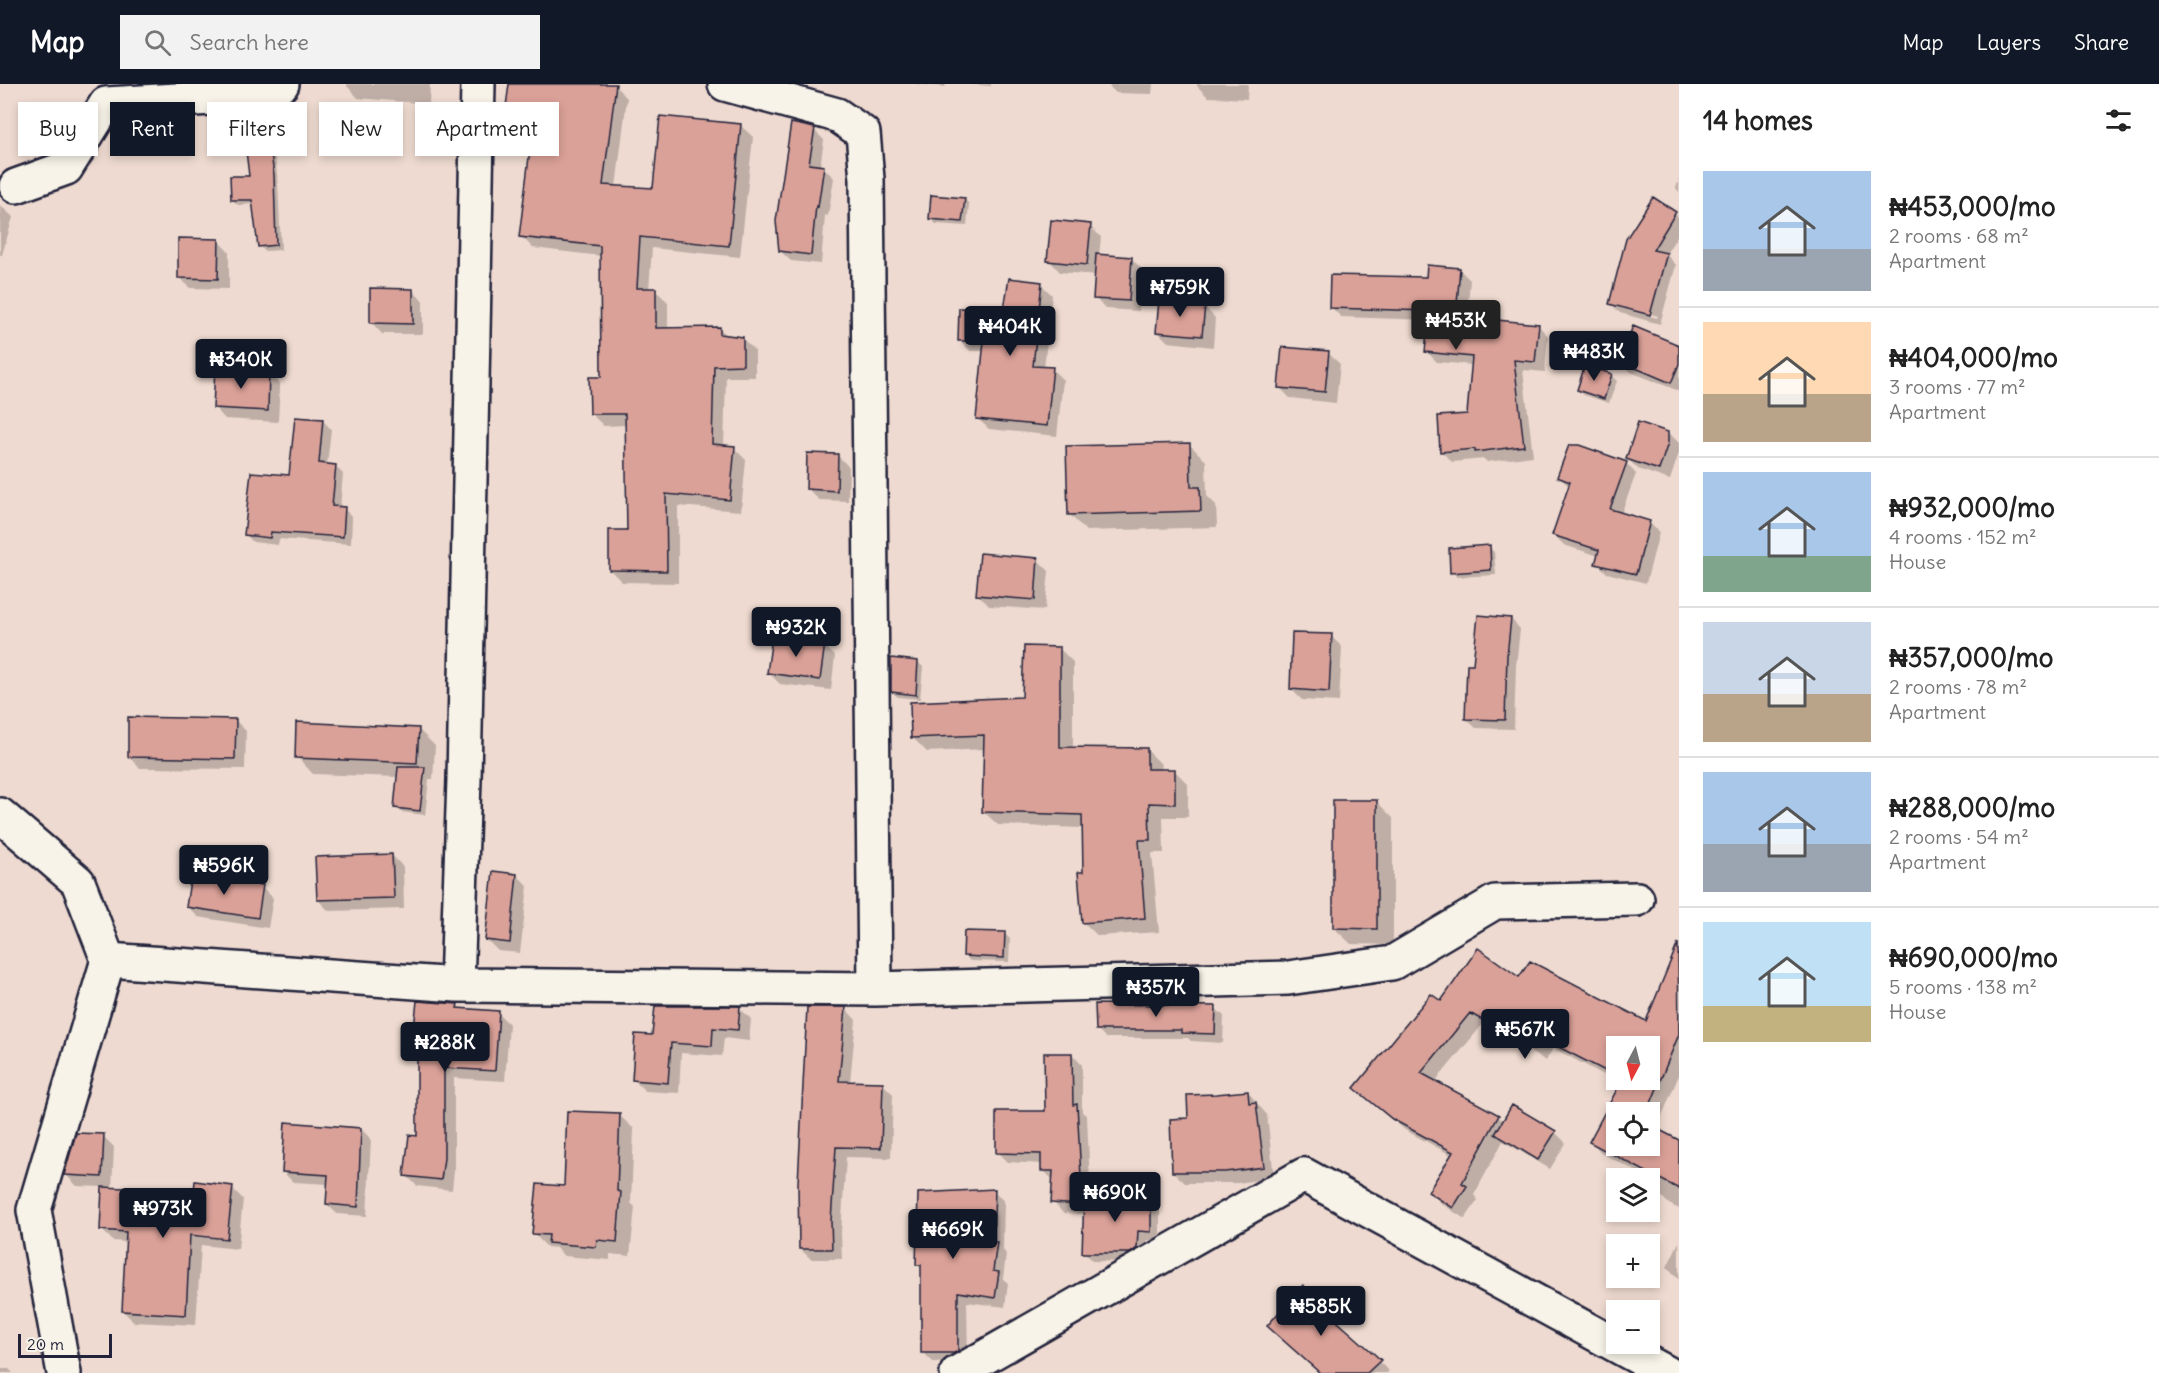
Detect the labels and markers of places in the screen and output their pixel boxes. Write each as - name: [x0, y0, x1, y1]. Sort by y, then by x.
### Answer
- pin: ₦759K: [1138, 267, 1222, 318]
- pin: ₦453K: [1414, 300, 1498, 351]
- pin: ₦404K: [968, 306, 1052, 357]
- pin: ₦483K: [1552, 331, 1636, 382]
- pin: ₦340K: [199, 339, 283, 390]
- pin: ₦932K: [754, 607, 838, 658]
- pin: ₦596K: [182, 845, 266, 896]
- pin: ₦357K: [1114, 967, 1198, 1018]
- pin: ₦567K: [1483, 1009, 1567, 1060]
- pin: ₦288K: [403, 1022, 487, 1073]
- pin: ₦690K: [1073, 1172, 1157, 1223]
- pin: ₦973K: [121, 1188, 205, 1239]
- pin: ₦669K: [911, 1209, 995, 1260]
- pin: ₦585K: [1279, 1286, 1363, 1337]

